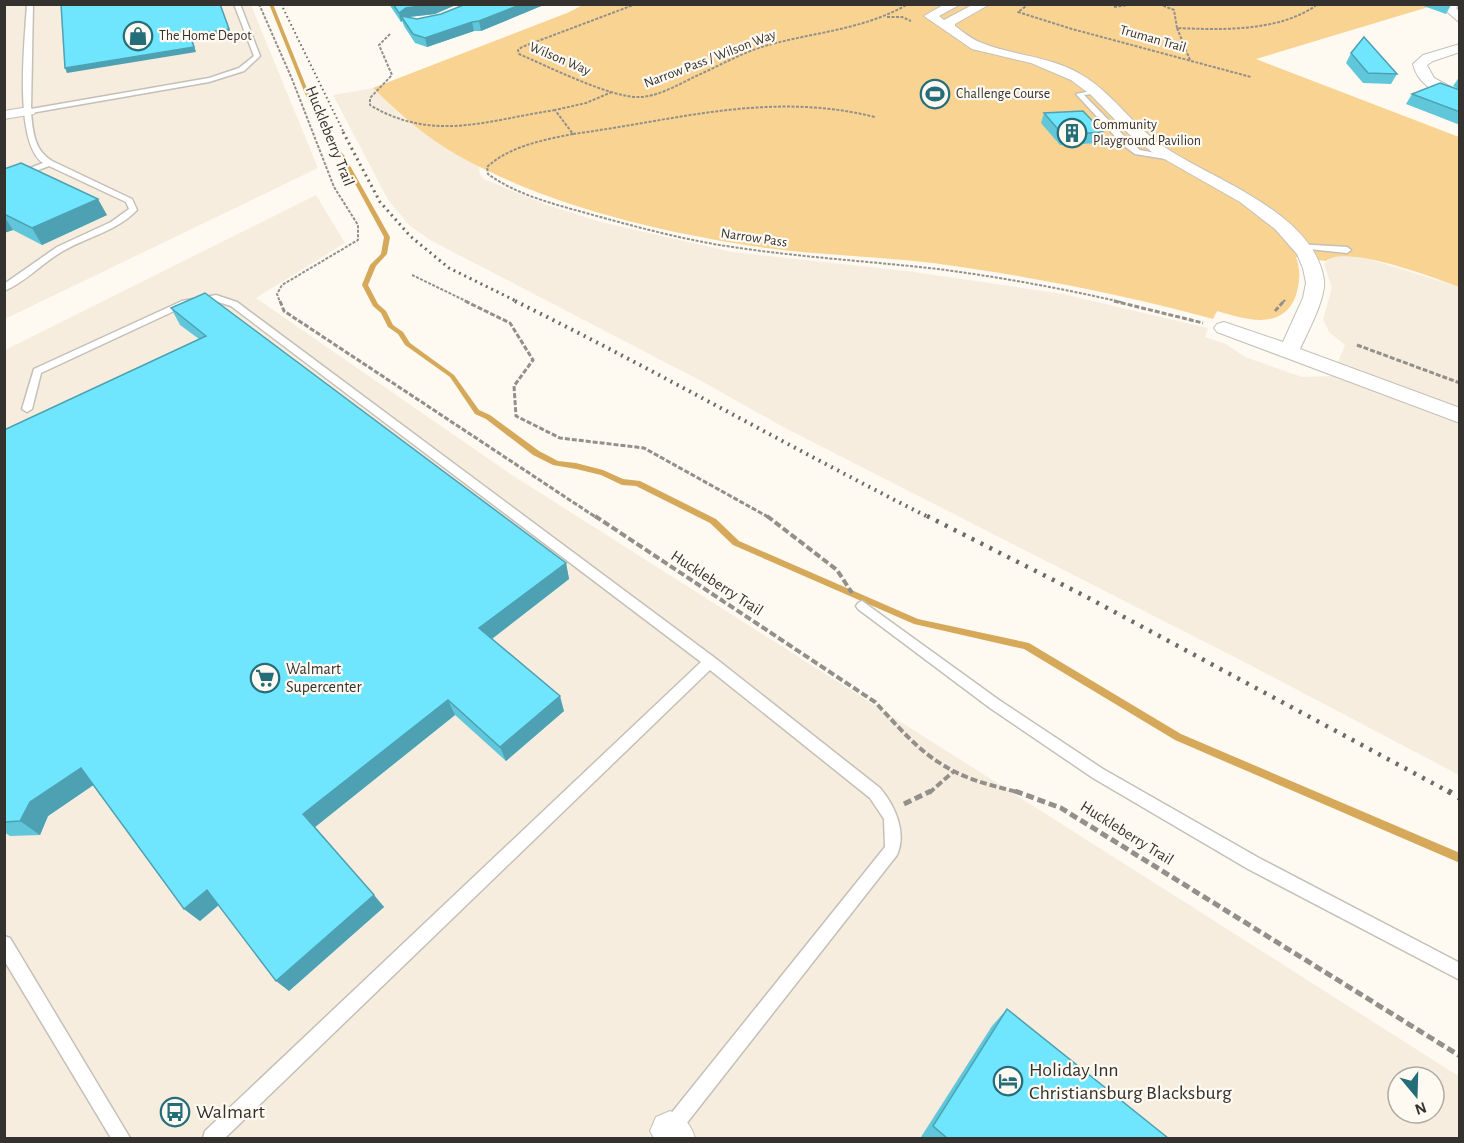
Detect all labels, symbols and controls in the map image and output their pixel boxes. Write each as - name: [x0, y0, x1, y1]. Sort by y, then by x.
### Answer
- shop icon: The Home Depot: [122, 20, 154, 52]
- street label: Truman Trail: [1118, 23, 1188, 55]
- street label: Narrow Pass / Wilson Way: [642, 27, 778, 91]
- place label: The Home Depot: [159, 29, 252, 43]
- street label: Wilson Way: [527, 40, 593, 78]
- sports icon: Challenge Course: [919, 78, 951, 110]
- street label: Huckleberry Trail: [302, 84, 357, 189]
- place label: Challenge Course: [956, 87, 1050, 101]
- building icon: Community Playground Pavilion: [1056, 117, 1088, 149]
- place label: Community Playground Pavilion: [1093, 118, 1201, 148]
- street label: Narrow Pass: [720, 226, 788, 250]
- street label: Huckleberry Trail: [667, 547, 766, 620]
- place label: Walmart Supercenter: [286, 661, 362, 695]
- supermarket icon: Walmart Supercenter: [249, 662, 281, 694]
- street label: Huckleberry Trail: [1077, 798, 1176, 869]
- place label: Holiday Inn Christiansburg Blacksburg: [1029, 1060, 1232, 1103]
- hotel icon: Holiday Inn Christiansburg Blacksburg: [992, 1065, 1024, 1097]
- north arrow: [1386, 1065, 1446, 1125]
- bus stop icon: Walmart: [159, 1096, 191, 1128]
- text: N: [1413, 1099, 1428, 1118]
- place label: Walmart: [196, 1102, 265, 1122]

